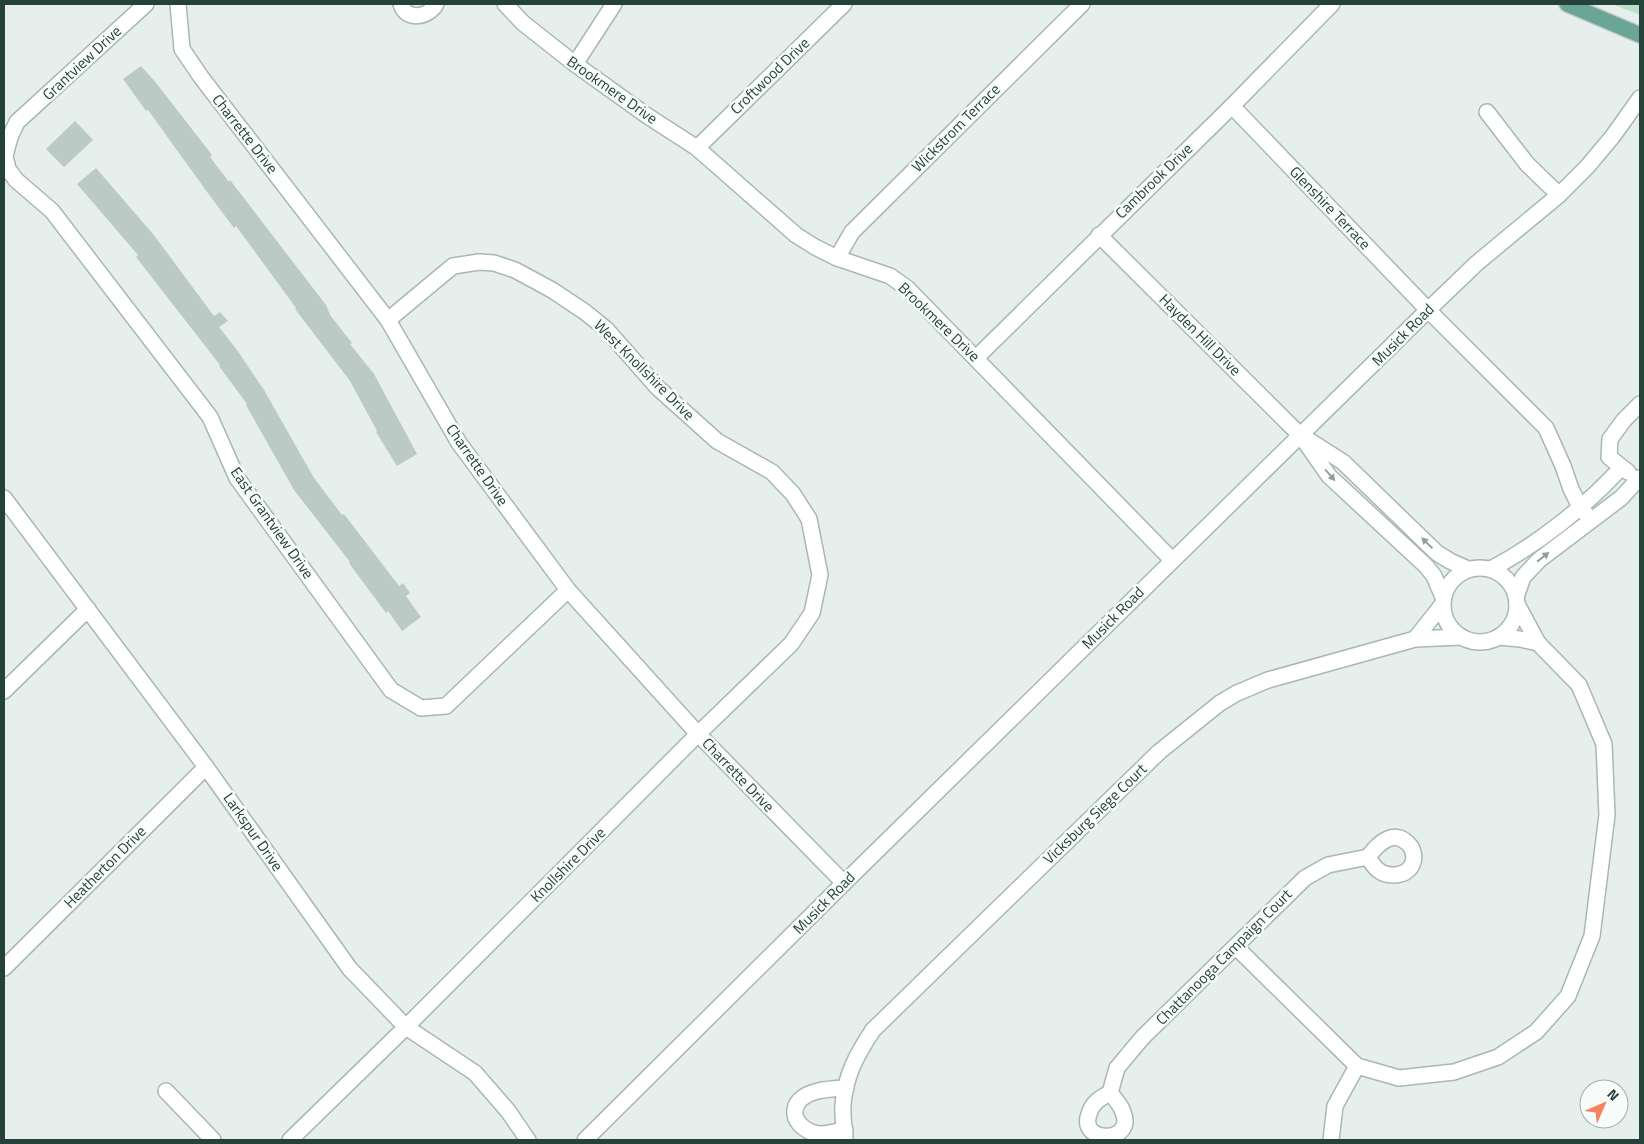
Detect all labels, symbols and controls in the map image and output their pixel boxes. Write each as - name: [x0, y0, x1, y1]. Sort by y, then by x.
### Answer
- street label: Grantview Drive: [37, 20, 126, 105]
- street label: Croftwood Drive: [725, 32, 815, 120]
- street label: Brookmere Drive: [562, 50, 662, 129]
- street label: Wickstrom Terrace: [906, 78, 1005, 177]
- street label: Charrette Drive: [207, 89, 284, 178]
- street label: Cambrook Drive: [1110, 138, 1198, 224]
- street label: Glenshire Terrace: [1284, 161, 1376, 255]
- street label: Brookmere Drive: [893, 276, 986, 367]
- street label: Hayden Hill Drive: [1154, 288, 1247, 381]
- street label: Musick Road: [1366, 298, 1439, 371]
- street label: West Knollshire Drive: [589, 314, 700, 425]
- street label: Charrette Drive: [441, 419, 514, 511]
- street label: East Grantview Drive: [225, 462, 320, 583]
- one-way arrow: [1324, 469, 1335, 482]
- one-way arrow: [1421, 537, 1433, 549]
- one-way arrow: [1536, 552, 1549, 563]
- street label: Musick Road: [1076, 581, 1149, 654]
- street label: Charrette Drive: [697, 732, 780, 817]
- street label: Vicksburg Siege Court: [1038, 757, 1152, 869]
- street label: Larkspur Drive: [218, 788, 289, 876]
- street label: Heatherton Drive: [58, 820, 151, 913]
- street label: Knollshire Drive: [525, 822, 611, 908]
- street label: Musick Road: [787, 866, 860, 939]
- street label: Chattanooga Campaign Court: [1150, 883, 1298, 1030]
- north arrow: [1579, 1079, 1629, 1129]
- text: N: [1603, 1084, 1624, 1105]

